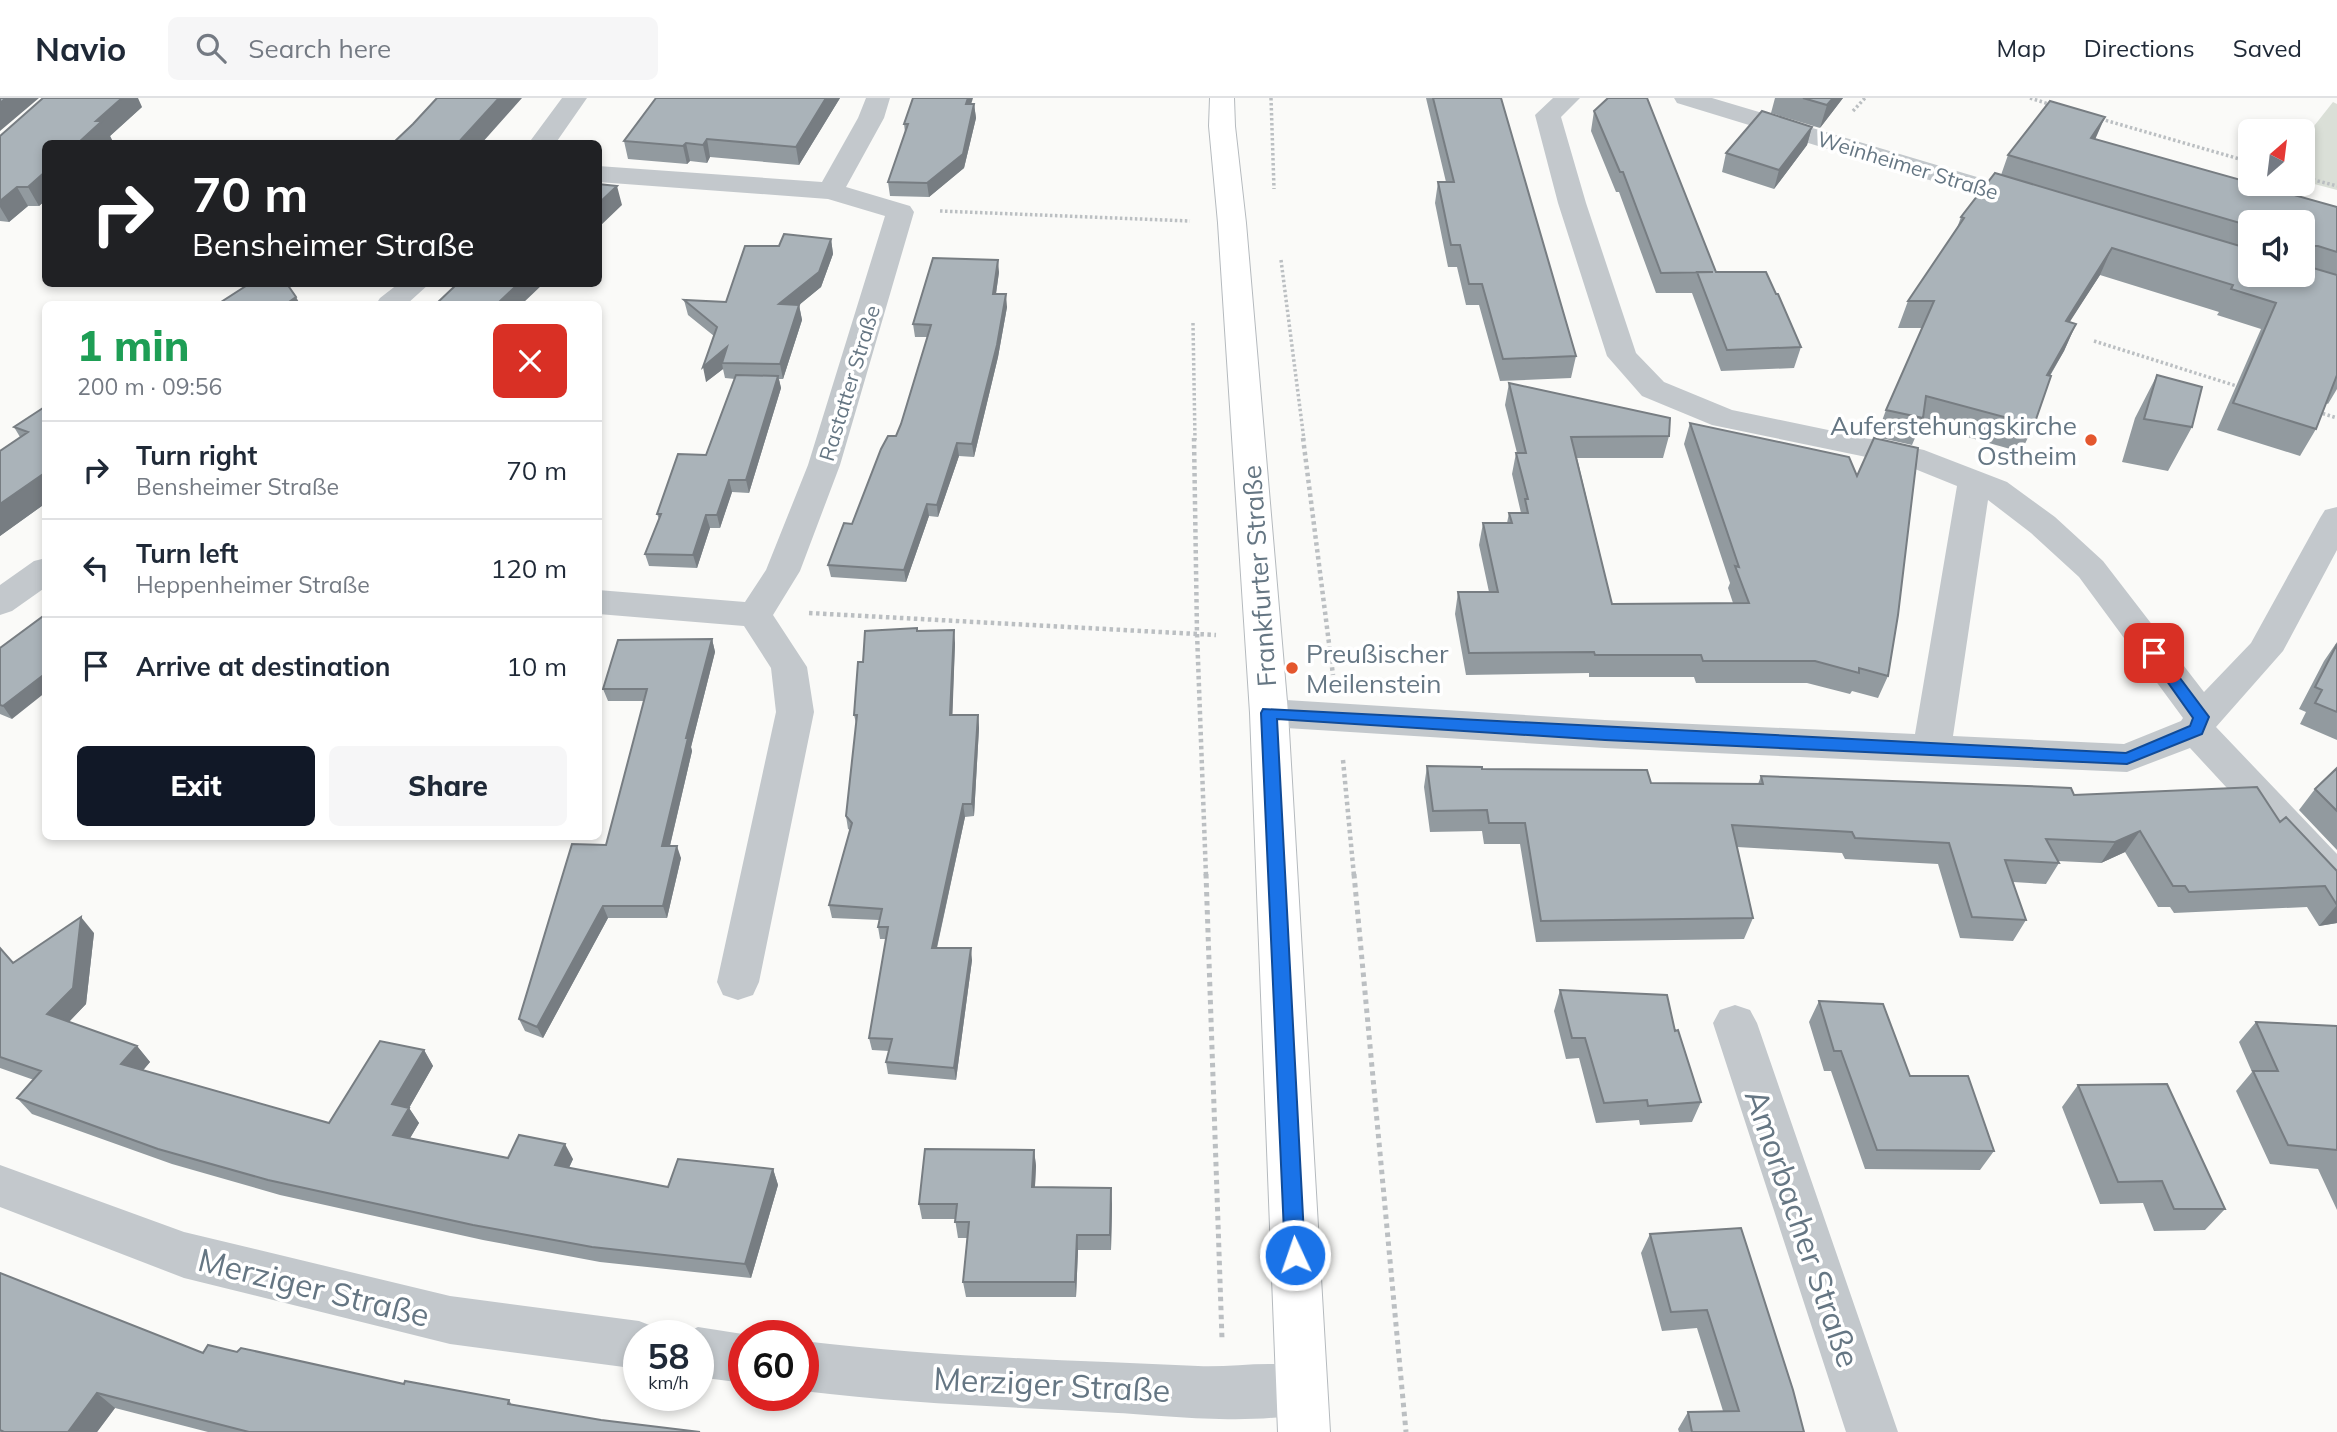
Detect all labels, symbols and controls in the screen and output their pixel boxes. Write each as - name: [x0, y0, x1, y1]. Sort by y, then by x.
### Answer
- search box: [168, 17, 658, 80]
- text: Navio: [35, 28, 126, 69]
- icon: search: [192, 29, 230, 67]
- text: Search here: [248, 32, 391, 65]
- text: Map: [1996, 33, 2046, 63]
- text: Directions: [2084, 33, 2195, 63]
- text: Saved: [2233, 33, 2302, 63]
- north arrow: [2238, 119, 2315, 196]
- map controls: [2238, 119, 2315, 287]
- street label: Weinheimer Straße: [1814, 125, 2002, 205]
- text: 70 m: [192, 163, 308, 224]
- icon: right: [77, 168, 168, 259]
- button: sound: [2238, 210, 2315, 287]
- text: Bensheimer Straße: [192, 224, 474, 264]
- street label: Rastatter Straße: [813, 302, 885, 464]
- text: 1 min: [77, 319, 190, 372]
- button: close: [493, 324, 567, 398]
- text: 200 m · 09:56: [77, 372, 222, 401]
- place label: Auferstehungskirche Ostheim: [1830, 409, 2077, 472]
- marker: Auferstehungskirche Ostheim: [2083, 432, 2099, 448]
- text: Turn right: [136, 439, 257, 472]
- icon: right: [77, 451, 115, 489]
- text: 70 m: [506, 454, 567, 487]
- street label: Frankfurter Straße: [1235, 464, 1283, 688]
- text: Bensheimer Straße: [136, 472, 339, 501]
- text: Turn left: [136, 537, 238, 570]
- icon: left: [77, 549, 115, 587]
- text: 120 m: [491, 552, 567, 585]
- text: Heppenheimer Straße: [136, 570, 370, 599]
- pin: [2124, 623, 2184, 683]
- icon: arrive: [2135, 634, 2173, 672]
- place label: Preußischer Meilenstein: [1306, 637, 1449, 700]
- icon: arrive: [77, 647, 115, 685]
- text: Arrive at destination: [136, 650, 391, 683]
- text: 10 m: [506, 650, 567, 683]
- marker: Preußischer Meilenstein: [1284, 660, 1300, 676]
- button: Exit: [77, 746, 315, 826]
- button: Share: [329, 746, 567, 826]
- street label: Amorbacher Straße: [1737, 1084, 1869, 1372]
- position arrow: [1258, 1218, 1332, 1292]
- street label: Merziger Straße: [194, 1239, 434, 1335]
- speed limit sign: 60: [728, 1320, 819, 1411]
- text: 58: [647, 1334, 690, 1378]
- street label: Merziger Straße: [933, 1358, 1171, 1410]
- text: km/h: [648, 1371, 689, 1394]

